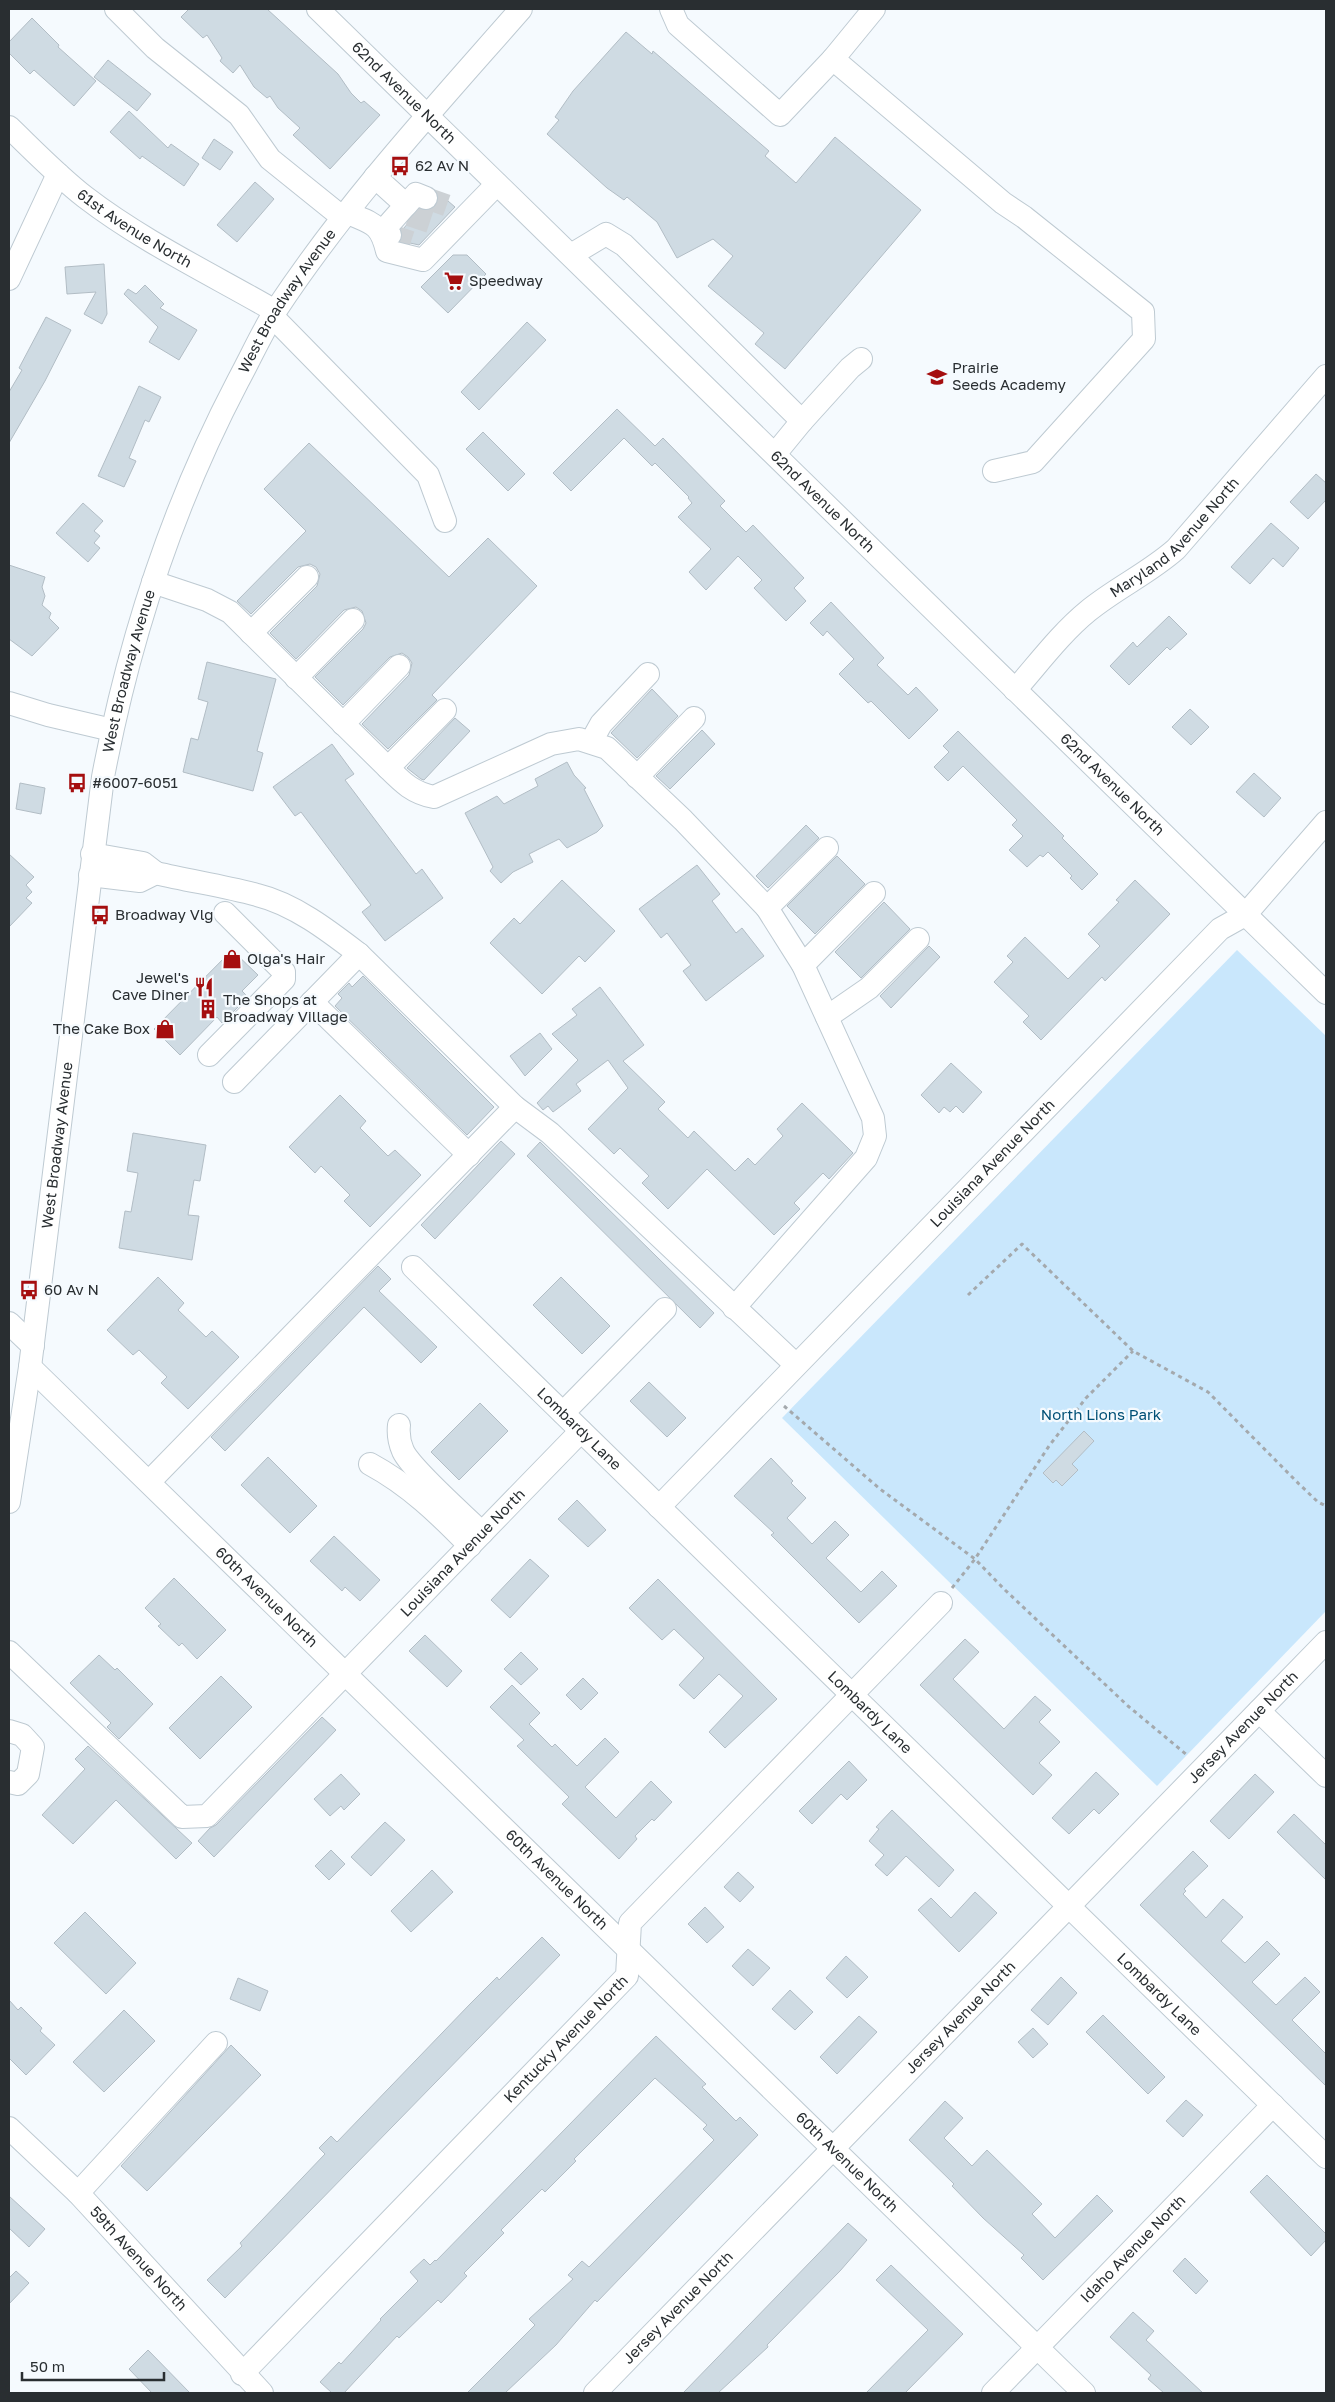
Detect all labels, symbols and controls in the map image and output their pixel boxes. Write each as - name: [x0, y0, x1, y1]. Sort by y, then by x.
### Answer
- street label: 62nd Avenue North: [349, 37, 460, 147]
- bus stop icon: 62 Av N: [389, 155, 411, 177]
- place label: 62 Av N: [415, 156, 469, 174]
- street label: 61st Avenue North: [74, 184, 195, 271]
- street label: West Broadway Avenue: [234, 224, 339, 376]
- supermarket icon: Speedway: [443, 270, 465, 292]
- place label: Speedway: [469, 271, 543, 289]
- place label: Prairie Seeds Academy: [952, 358, 1066, 393]
- school or university icon: Prairie Seeds Academy: [926, 366, 948, 388]
- street label: 62nd Avenue North: [767, 446, 879, 556]
- street label: Maryland Avenue North: [1106, 473, 1242, 600]
- street label: West Broadway Avenue: [98, 587, 158, 754]
- street label: 62nd Avenue North: [1057, 729, 1169, 839]
- bus stop icon: #6007-6051: [66, 772, 88, 794]
- place label: #6007-6051: [92, 773, 178, 791]
- bus stop icon: Broadway Vlg: [89, 904, 111, 926]
- place label: Broadway Vlg: [115, 905, 214, 923]
- shop icon: Olga's Hair: [221, 948, 243, 970]
- place label: Olga's Hair: [247, 949, 325, 967]
- place label: Jewel's Cave Diner: [112, 968, 189, 1003]
- restaurant icon: Jewel's Cave Diner: [193, 976, 215, 998]
- place label: The Shops at Broadway Village: [223, 990, 348, 1025]
- building icon: The Shops at Broadway Village: [197, 998, 219, 1020]
- shop icon: The Cake Box: [154, 1018, 176, 1040]
- place label: The Cake Box: [53, 1019, 150, 1037]
- street label: West Broadway Avenue: [37, 1060, 76, 1230]
- street label: Louisiana Avenue North: [926, 1095, 1058, 1230]
- bus stop icon: 60 Av N: [18, 1279, 40, 1301]
- place label: 60 Av N: [44, 1280, 99, 1298]
- street label: Lombardy Lane: [534, 1383, 626, 1473]
- park label: North Lions Park: [1041, 1405, 1162, 1423]
- street label: Louisiana Avenue North: [396, 1485, 528, 1620]
- street label: 60th Avenue North: [212, 1543, 322, 1650]
- street label: Lombardy Lane: [825, 1667, 917, 1757]
- street label: Jersey Avenue North: [1183, 1667, 1301, 1787]
- street label: 60th Avenue North: [502, 1825, 612, 1933]
- street label: Lombardy Lane: [1114, 1949, 1206, 2039]
- street label: Jersey Avenue North: [901, 1957, 1019, 2077]
- street label: Kentucky Avenue North: [500, 1971, 631, 2106]
- street label: 60th Avenue North: [793, 2108, 903, 2215]
- street label: Idaho Avenue North: [1076, 2191, 1189, 2306]
- street label: 59th Avenue North: [87, 2202, 192, 2314]
- street label: Jersey Avenue North: [619, 2247, 736, 2367]
- scale bar: [22, 2350, 165, 2382]
- text: 50 m: [30, 2357, 65, 2375]

